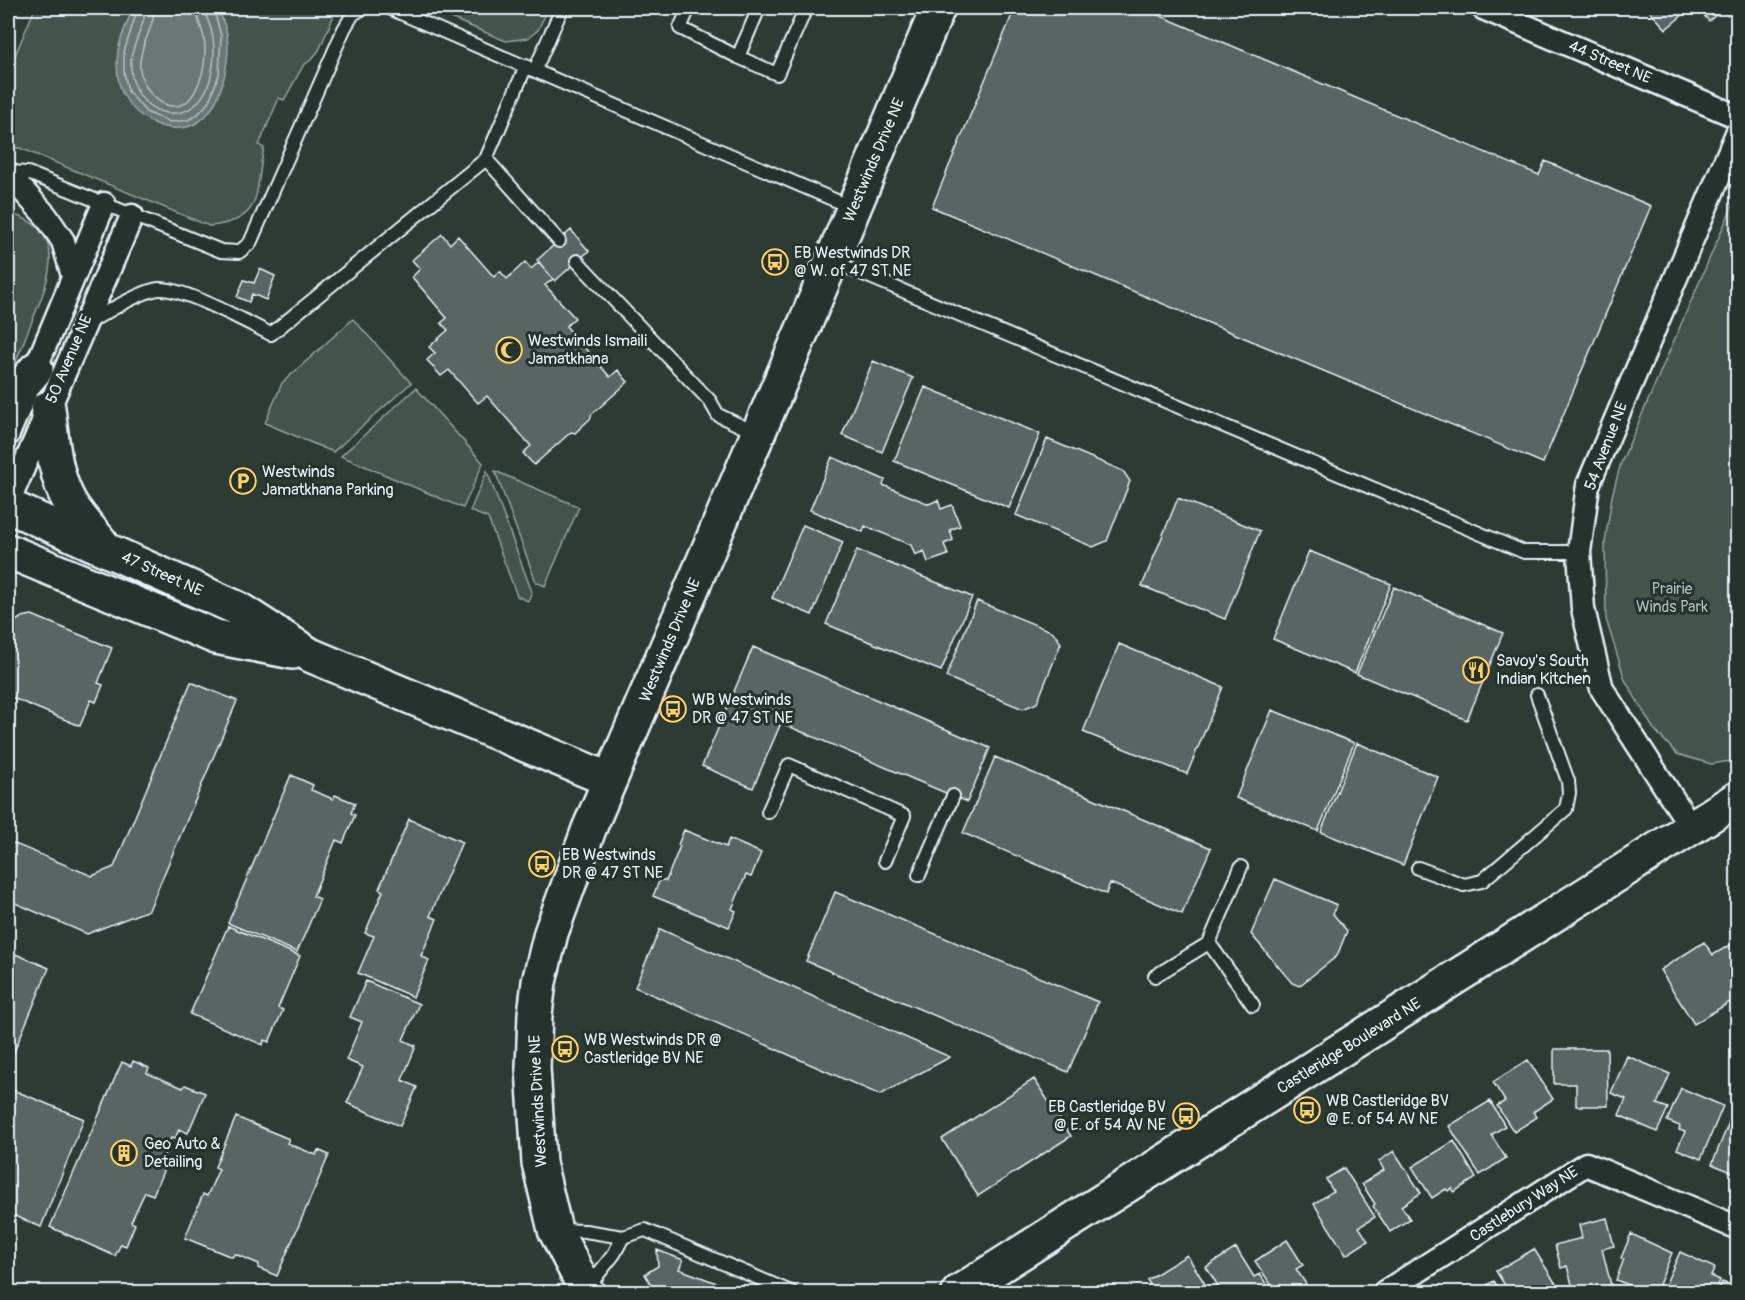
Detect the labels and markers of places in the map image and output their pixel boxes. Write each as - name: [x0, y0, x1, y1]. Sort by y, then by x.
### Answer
- place label: EB Westwinds DR @ W. of 47 ST NE: [794, 243, 911, 281]
- bus stop icon: EB Westwinds DR @ W. of 47 ST NE: [760, 247, 790, 277]
- place label: Westwinds Ismaili Jamatkhana: [528, 331, 647, 369]
- mosque icon: Westwinds Ismaili Jamatkhana: [494, 335, 524, 365]
- place label: Westwinds Jamatkhana Parking: [262, 462, 394, 500]
- parking icon: Westwinds Jamatkhana Parking: [228, 466, 258, 496]
- place label: Savoy's South Indian Kitchen: [1496, 651, 1591, 689]
- restaurant icon: Savoy's South Indian Kitchen: [1461, 655, 1491, 685]
- place label: WB Westwinds DR @ 47 ST NE: [692, 690, 793, 728]
- bus stop icon: WB Westwinds DR @ 47 ST NE: [658, 694, 688, 724]
- place label: EB Westwinds DR @ 47 ST NE: [562, 845, 663, 883]
- bus stop icon: EB Westwinds DR @ 47 ST NE: [527, 849, 557, 879]
- place label: WB Westwinds DR @ Castleridge BV NE: [584, 1030, 722, 1068]
- bus stop icon: WB Westwinds DR @ Castleridge BV NE: [550, 1034, 580, 1064]
- place label: WB Castleridge BV @ E. of 54 AV NE: [1326, 1091, 1449, 1129]
- bus stop icon: WB Castleridge BV @ E. of 54 AV NE: [1292, 1095, 1322, 1125]
- place label: EB Castleridge BV @ E. of 54 AV NE: [1048, 1097, 1166, 1135]
- bus stop icon: EB Castleridge BV @ E. of 54 AV NE: [1171, 1101, 1201, 1131]
- place label: Geo Auto & Detailing: [144, 1134, 221, 1172]
- building icon: Geo Auto & Detailing: [109, 1138, 139, 1168]

